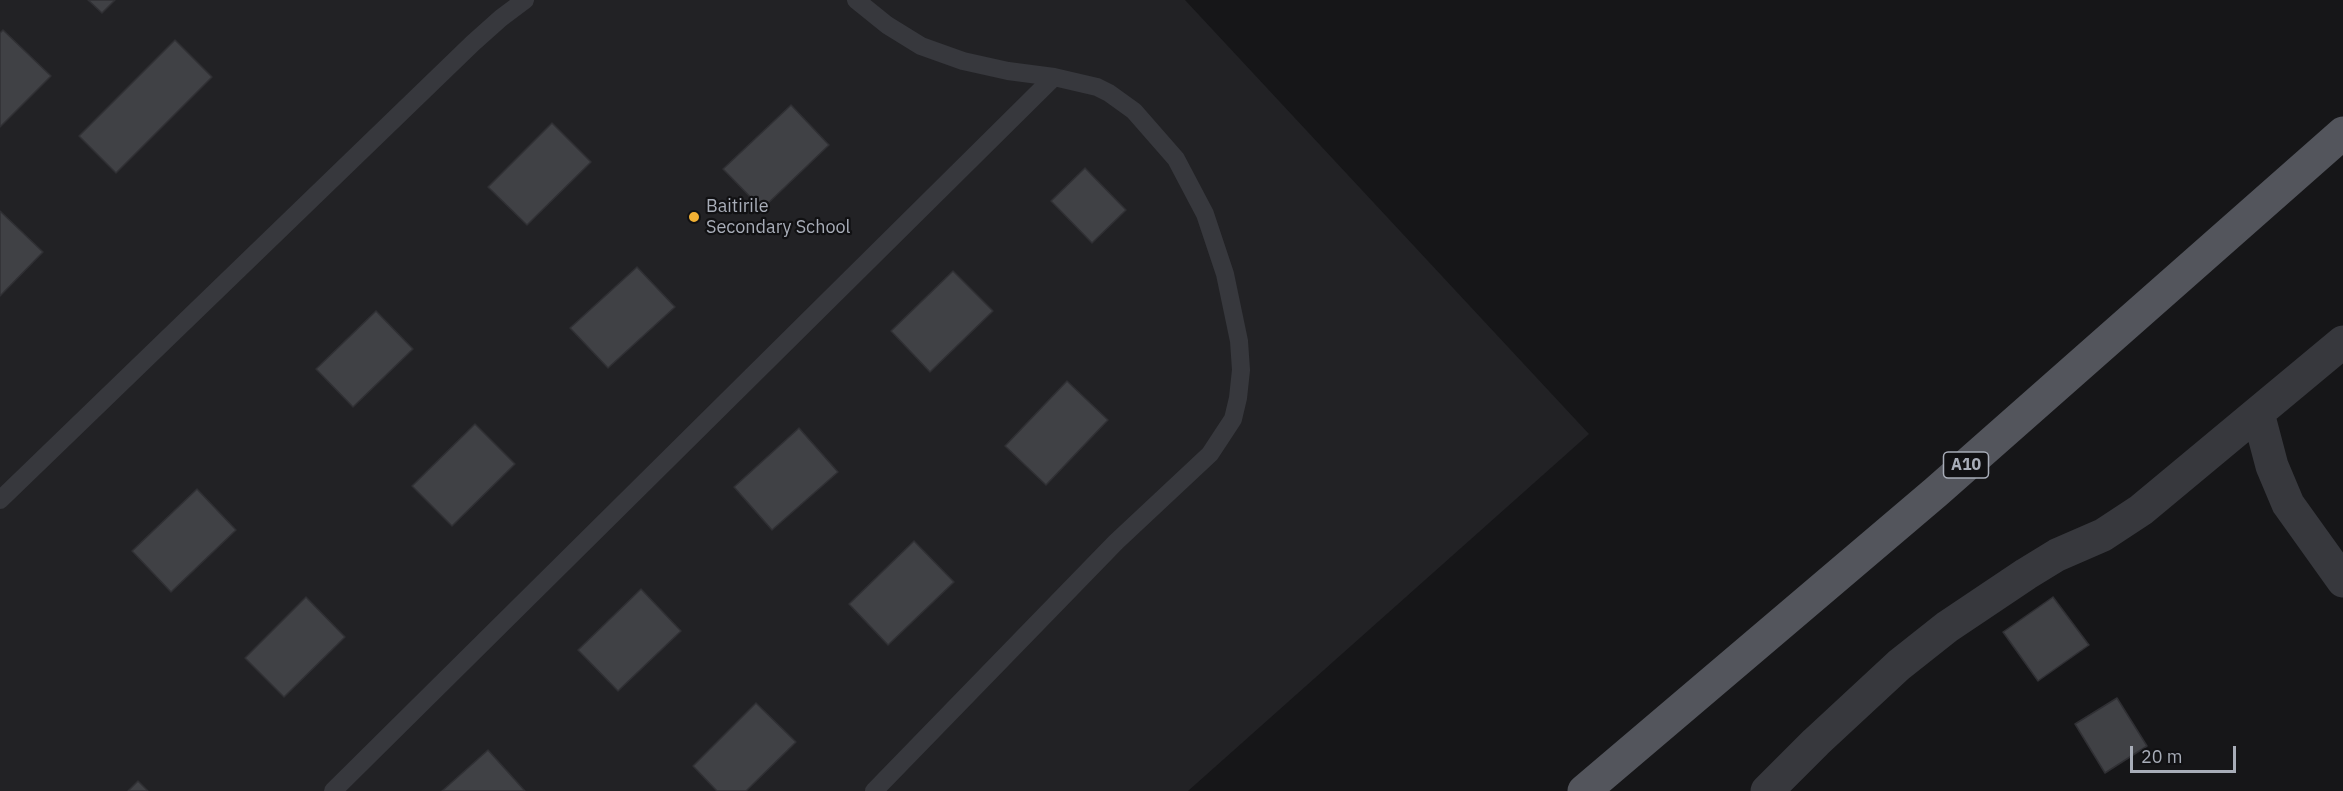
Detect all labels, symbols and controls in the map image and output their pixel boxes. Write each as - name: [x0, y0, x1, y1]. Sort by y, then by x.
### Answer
- place label: Baitirile Secondary School: [706, 196, 850, 238]
- marker: Baitirile Secondary School: [687, 210, 701, 224]
- road number: A10: [1944, 452, 1988, 478]
- scale bar: [2133, 734, 2240, 772]
- text: 20 m: [2141, 745, 2183, 768]

